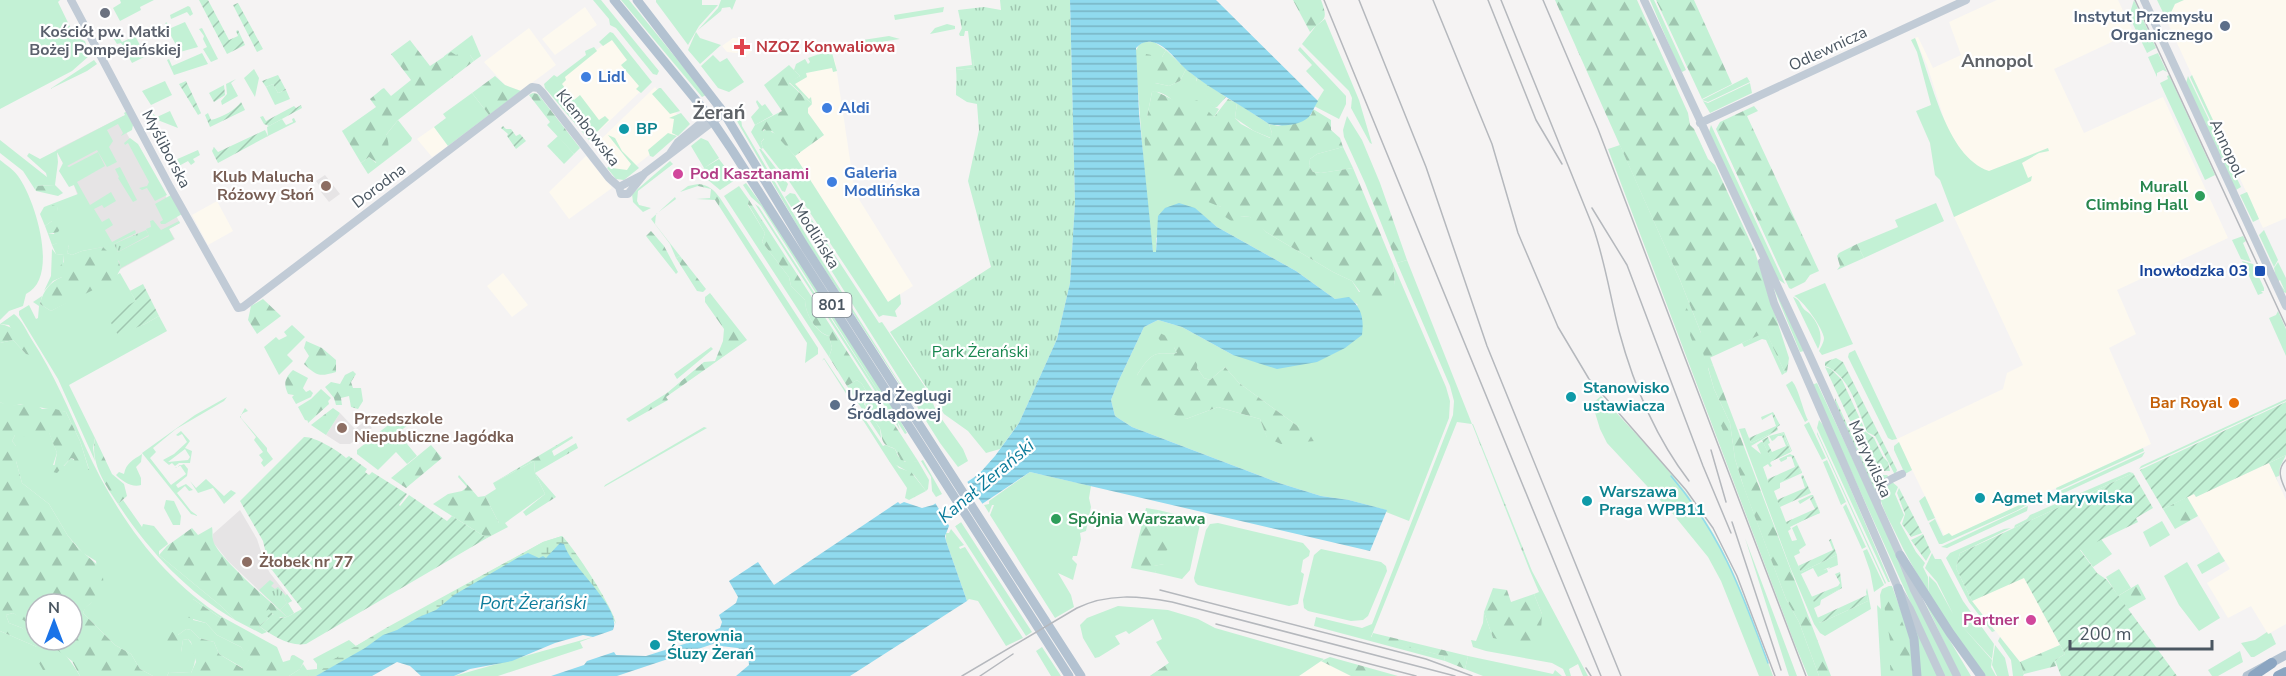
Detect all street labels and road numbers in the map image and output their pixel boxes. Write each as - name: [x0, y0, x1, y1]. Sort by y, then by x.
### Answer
- street label: Odlewnicza: [1785, 21, 1871, 77]
- street label: Klembowska: [551, 85, 625, 171]
- street label: Myśliborska: [136, 106, 196, 192]
- street label: Annopol: [2204, 115, 2250, 181]
- street label: Dorodna: [348, 159, 410, 213]
- street label: Modlińska: [787, 199, 845, 273]
- road number: 801: [812, 293, 852, 317]
- street label: Marywilska: [1843, 417, 1897, 501]

